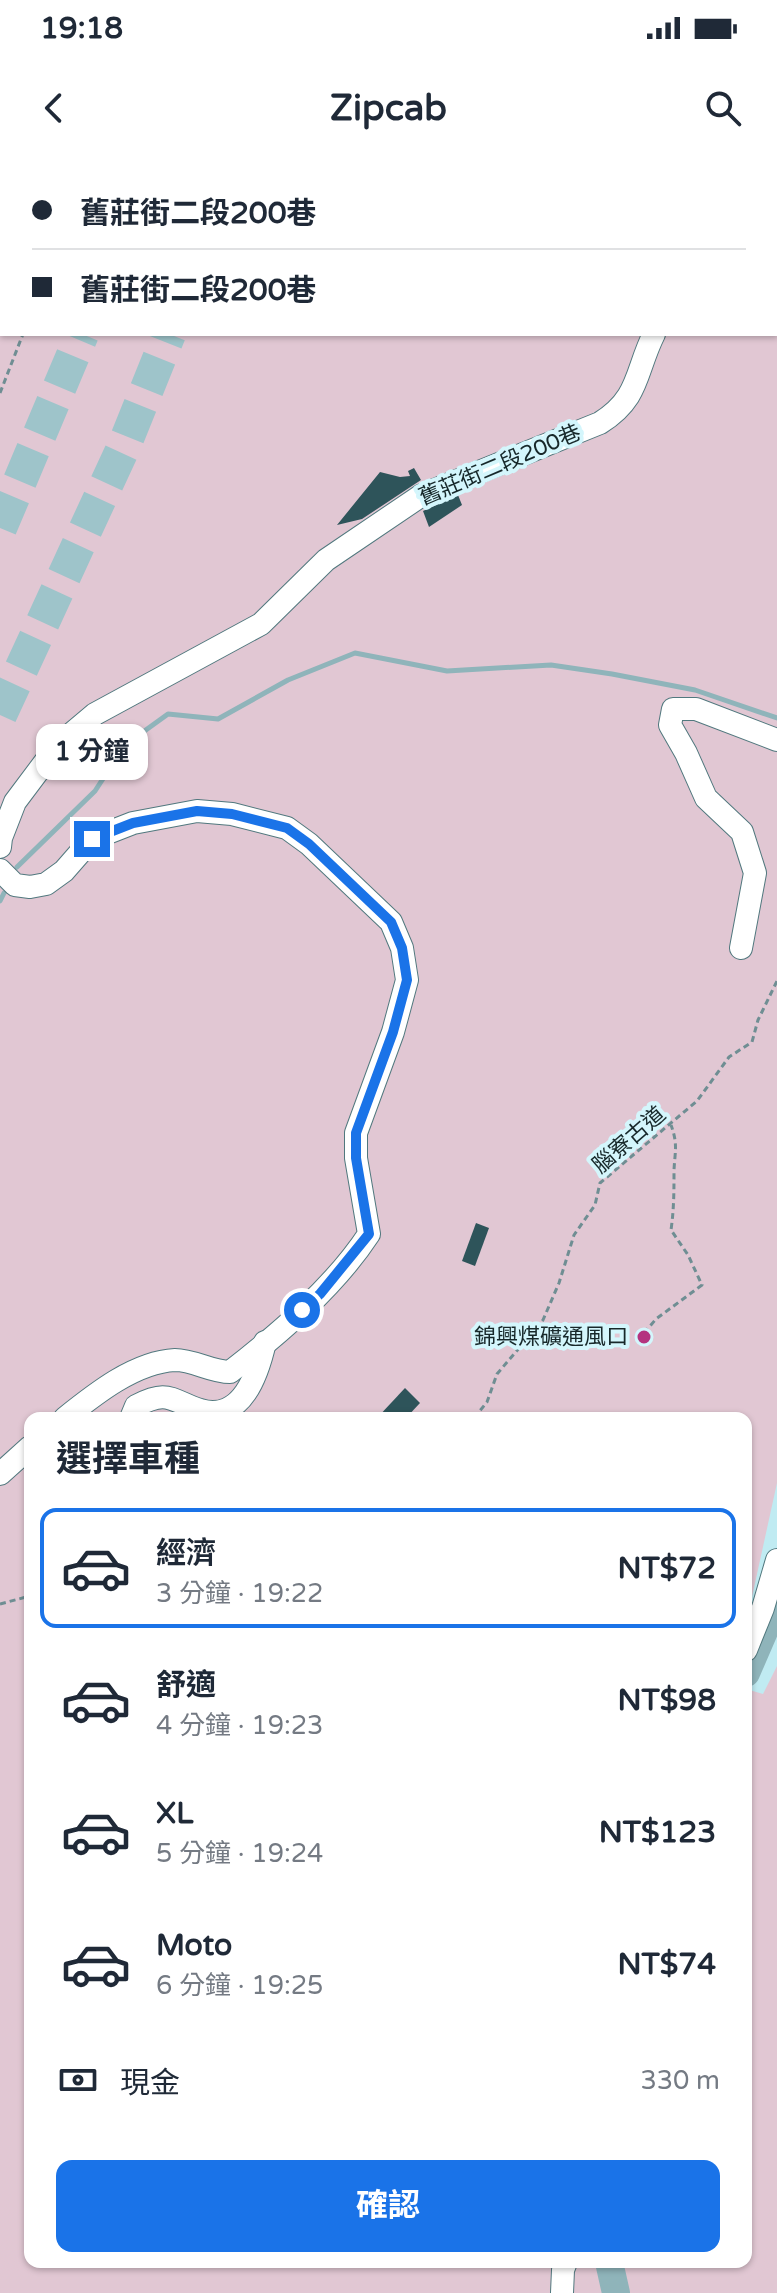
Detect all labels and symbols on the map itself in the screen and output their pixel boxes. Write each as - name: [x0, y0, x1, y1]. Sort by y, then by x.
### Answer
- street label: 舊莊街二段200巷: [415, 419, 585, 511]
- callout: 1 分鐘: [36, 723, 148, 779]
- route end: [74, 821, 110, 857]
- street label: 腦寮古道: [587, 1101, 671, 1179]
- route start: [284, 1292, 320, 1328]
- place label: 錦興煤礦通風口: [474, 1324, 628, 1350]
- marker: 錦興煤礦通風口: [635, 1328, 653, 1346]

